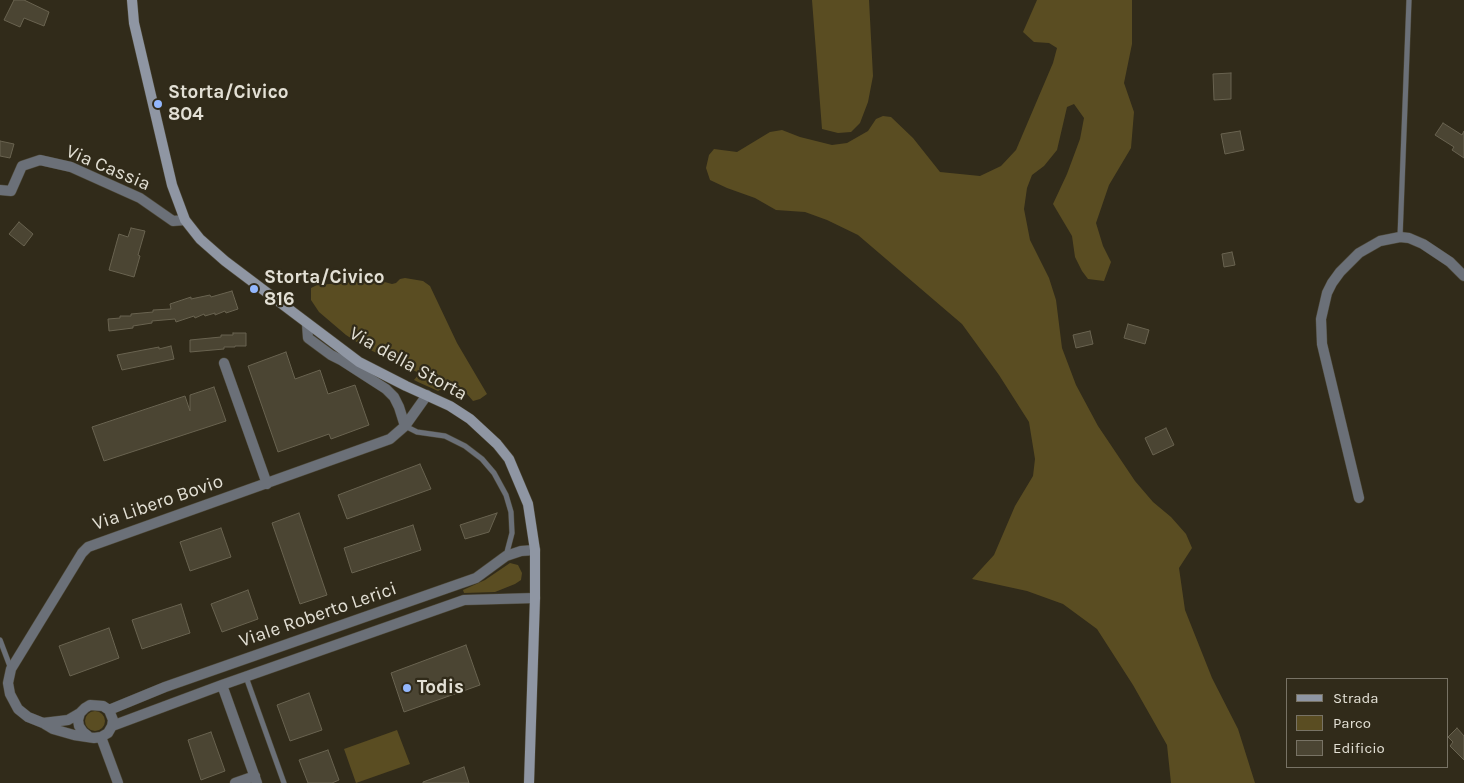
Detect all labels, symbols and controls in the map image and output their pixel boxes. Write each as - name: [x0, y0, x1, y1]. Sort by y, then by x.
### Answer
- place label: Storta/Civico 804: [168, 82, 289, 126]
- marker: Storta/Civico 804: [152, 98, 164, 110]
- street label: Via Cassia: [62, 140, 154, 196]
- place label: Storta/Civico 816: [264, 267, 385, 311]
- marker: Storta/Civico 816: [248, 283, 260, 295]
- street label: Via della Storta: [345, 322, 471, 406]
- street label: Via Libero Bovio: [90, 470, 226, 536]
- street label: Viale Roberto Lerici: [236, 577, 400, 653]
- place label: Todis: [417, 677, 464, 699]
- legend: [1286, 678, 1449, 768]
- marker: Todis: [401, 682, 413, 694]
- text: Strada: [1333, 689, 1379, 707]
- text: Parco: [1333, 714, 1371, 732]
- text: Edificio: [1333, 739, 1385, 757]

